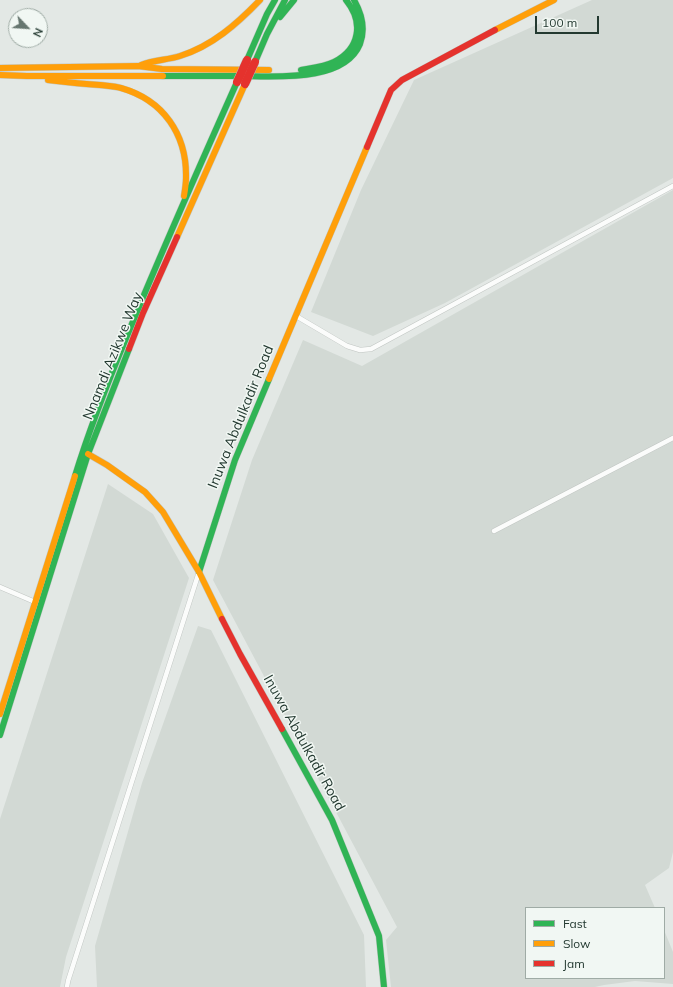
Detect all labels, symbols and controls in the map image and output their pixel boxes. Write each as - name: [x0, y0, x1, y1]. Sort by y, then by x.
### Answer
- north arrow: [8, 8, 48, 48]
- scale bar: [537, 8, 601, 34]
- text: 100 m: [542, 15, 577, 30]
- text: N: [30, 26, 46, 39]
- street label: Nnamdi Azikwe Way: [80, 290, 146, 422]
- street label: Inuwa Abdulkadir Road: [205, 343, 277, 491]
- street label: Inuwa Abdulkadir Road: [260, 672, 348, 814]
- legend: [525, 907, 665, 979]
- text: Fast: [563, 916, 587, 931]
- text: Slow: [563, 936, 591, 951]
- text: Jam: [563, 956, 585, 971]

